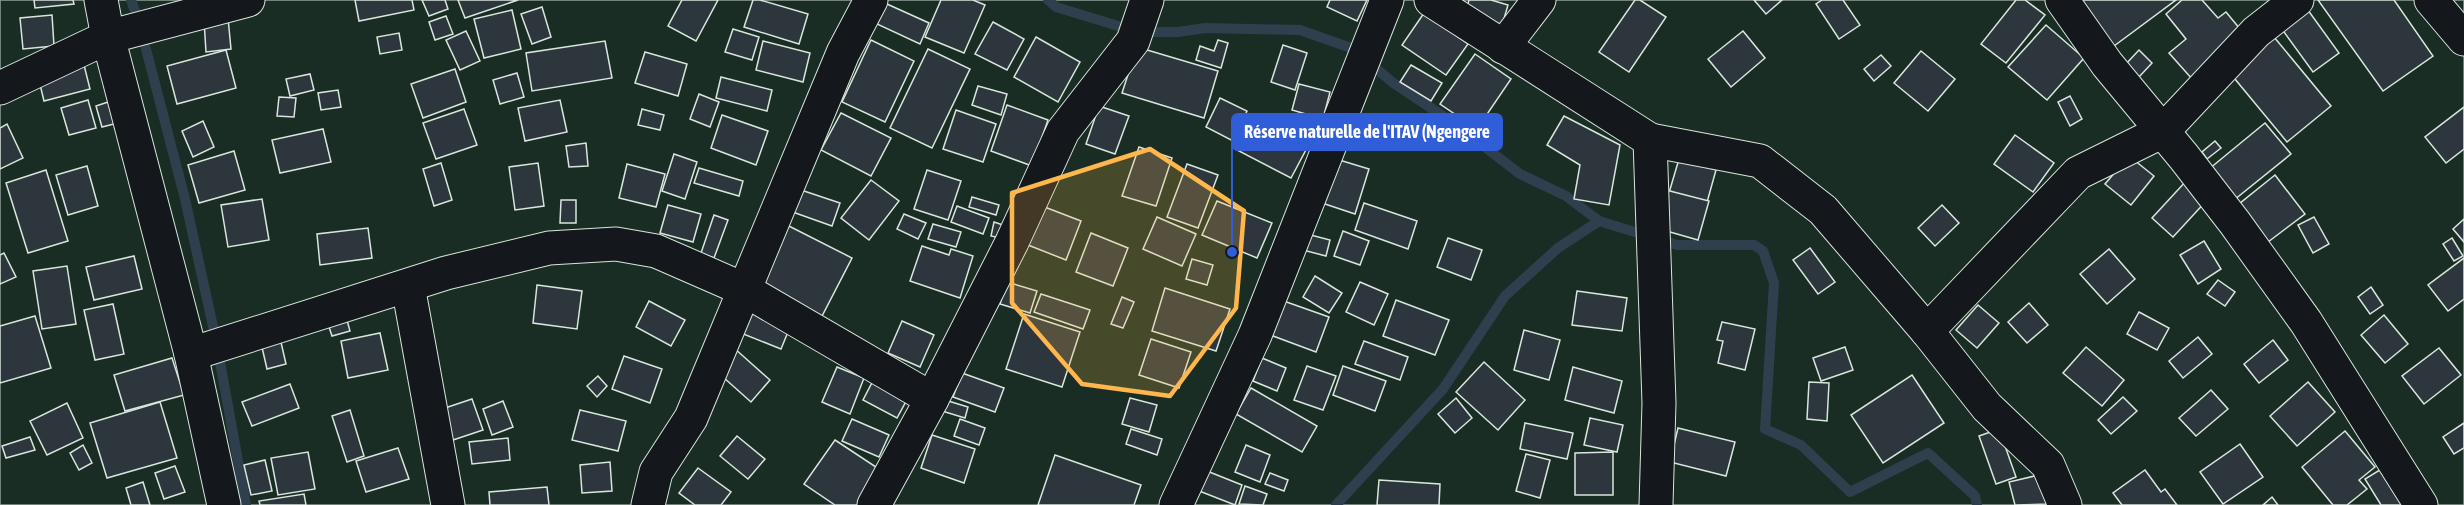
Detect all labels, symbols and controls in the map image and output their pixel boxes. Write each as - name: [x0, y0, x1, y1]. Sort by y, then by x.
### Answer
- callout: Réserve naturelle de l'ITAV (Ngengere: [1232, 114, 1502, 150]
- text: Réserve naturelle de l'ITAV (Ngengere: [1244, 121, 1490, 142]

